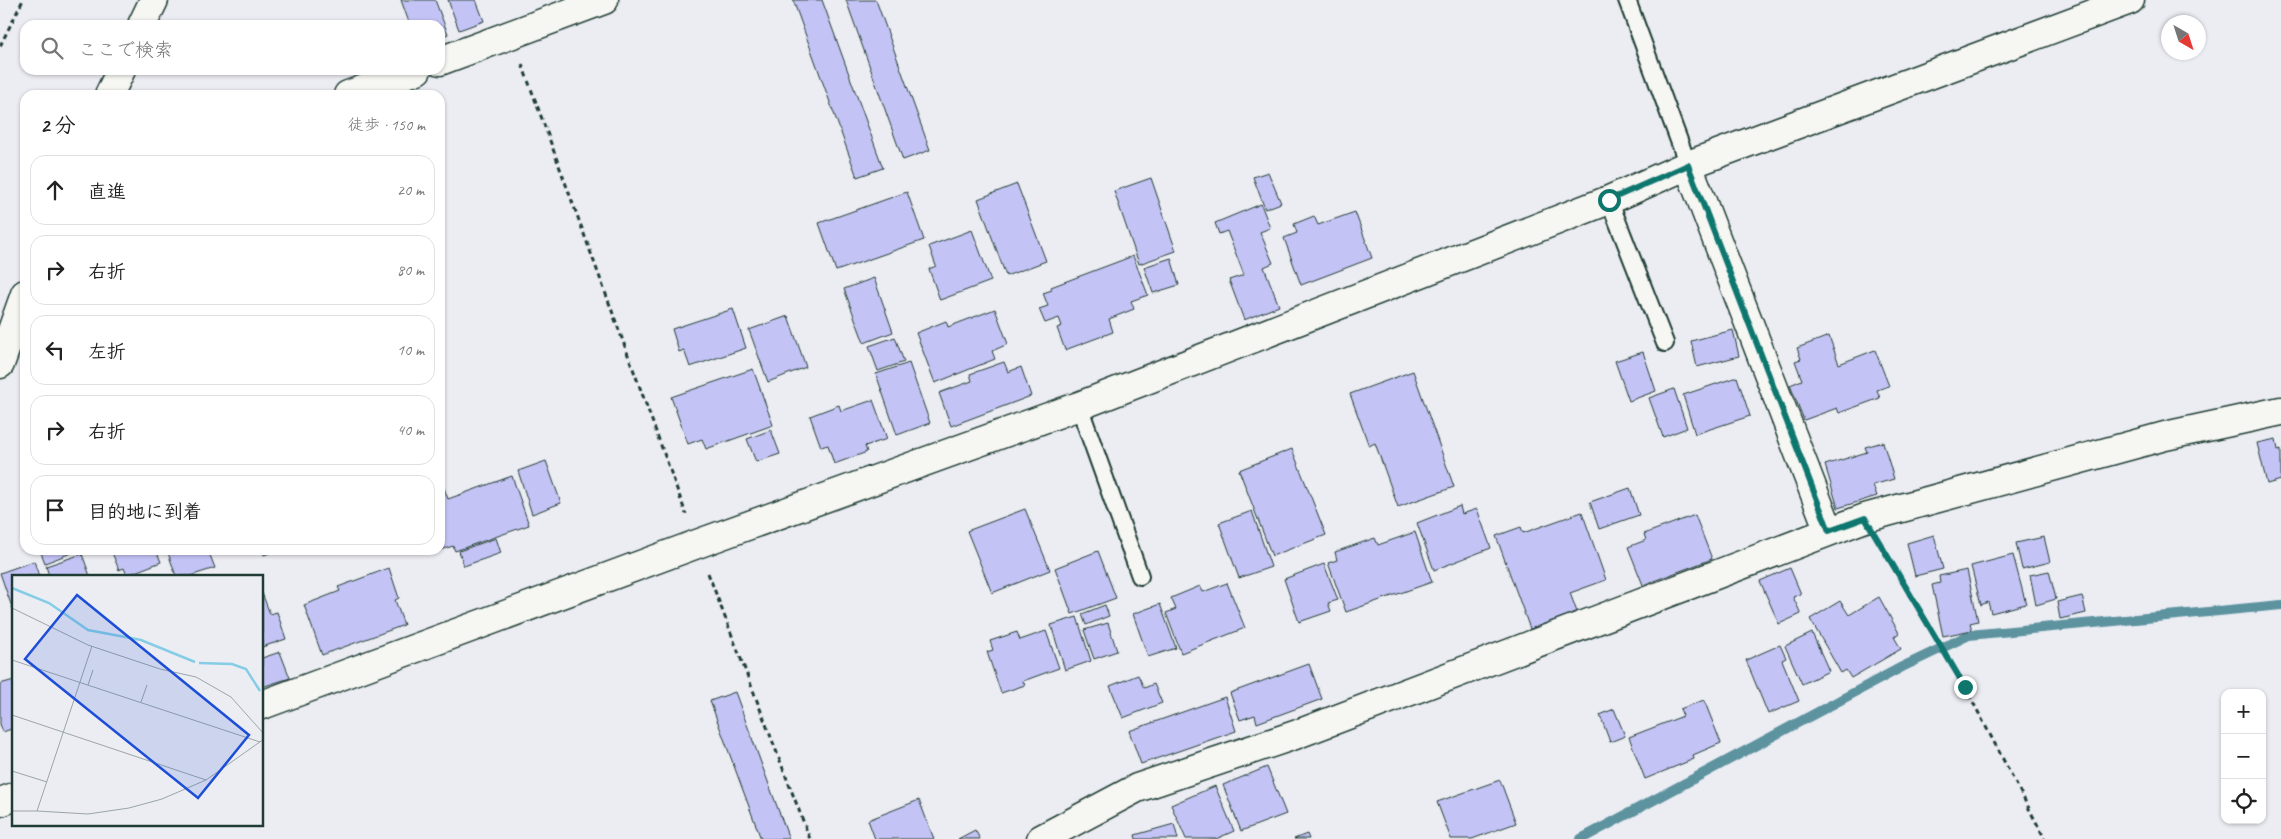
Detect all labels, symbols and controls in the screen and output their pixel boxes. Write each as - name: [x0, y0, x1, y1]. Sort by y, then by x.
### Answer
- north arrow: [2161, 15, 2206, 60]
- search box: [20, 20, 445, 75]
- icon: search: [38, 34, 66, 62]
- text: ここで検索: [78, 38, 173, 62]
- text: 2 分: [40, 112, 76, 138]
- text: 徒歩 · 150 m: [348, 115, 425, 135]
- icon: ahead: [41, 176, 69, 204]
- text: 直進: [88, 180, 126, 204]
- text: 20 m: [397, 180, 424, 200]
- route start: [1598, 189, 1621, 212]
- icon: right: [41, 256, 69, 284]
- text: 右折: [88, 260, 126, 284]
- text: 80 m: [397, 260, 424, 280]
- icon: left: [41, 336, 69, 364]
- text: 左折: [88, 340, 126, 364]
- text: 10 m: [397, 340, 424, 360]
- icon: right: [41, 416, 69, 444]
- text: 右折: [88, 420, 126, 444]
- text: 40 m: [397, 420, 424, 440]
- icon: arrive: [41, 496, 69, 524]
- text: 目的地に到着: [88, 500, 202, 524]
- inset map: [12, 575, 264, 826]
- route end: [1954, 676, 1977, 699]
- map controls: [2221, 689, 2266, 824]
- button: +: [2221, 689, 2266, 734]
- button: −: [2221, 734, 2266, 779]
- button: locate: [2221, 779, 2266, 824]

